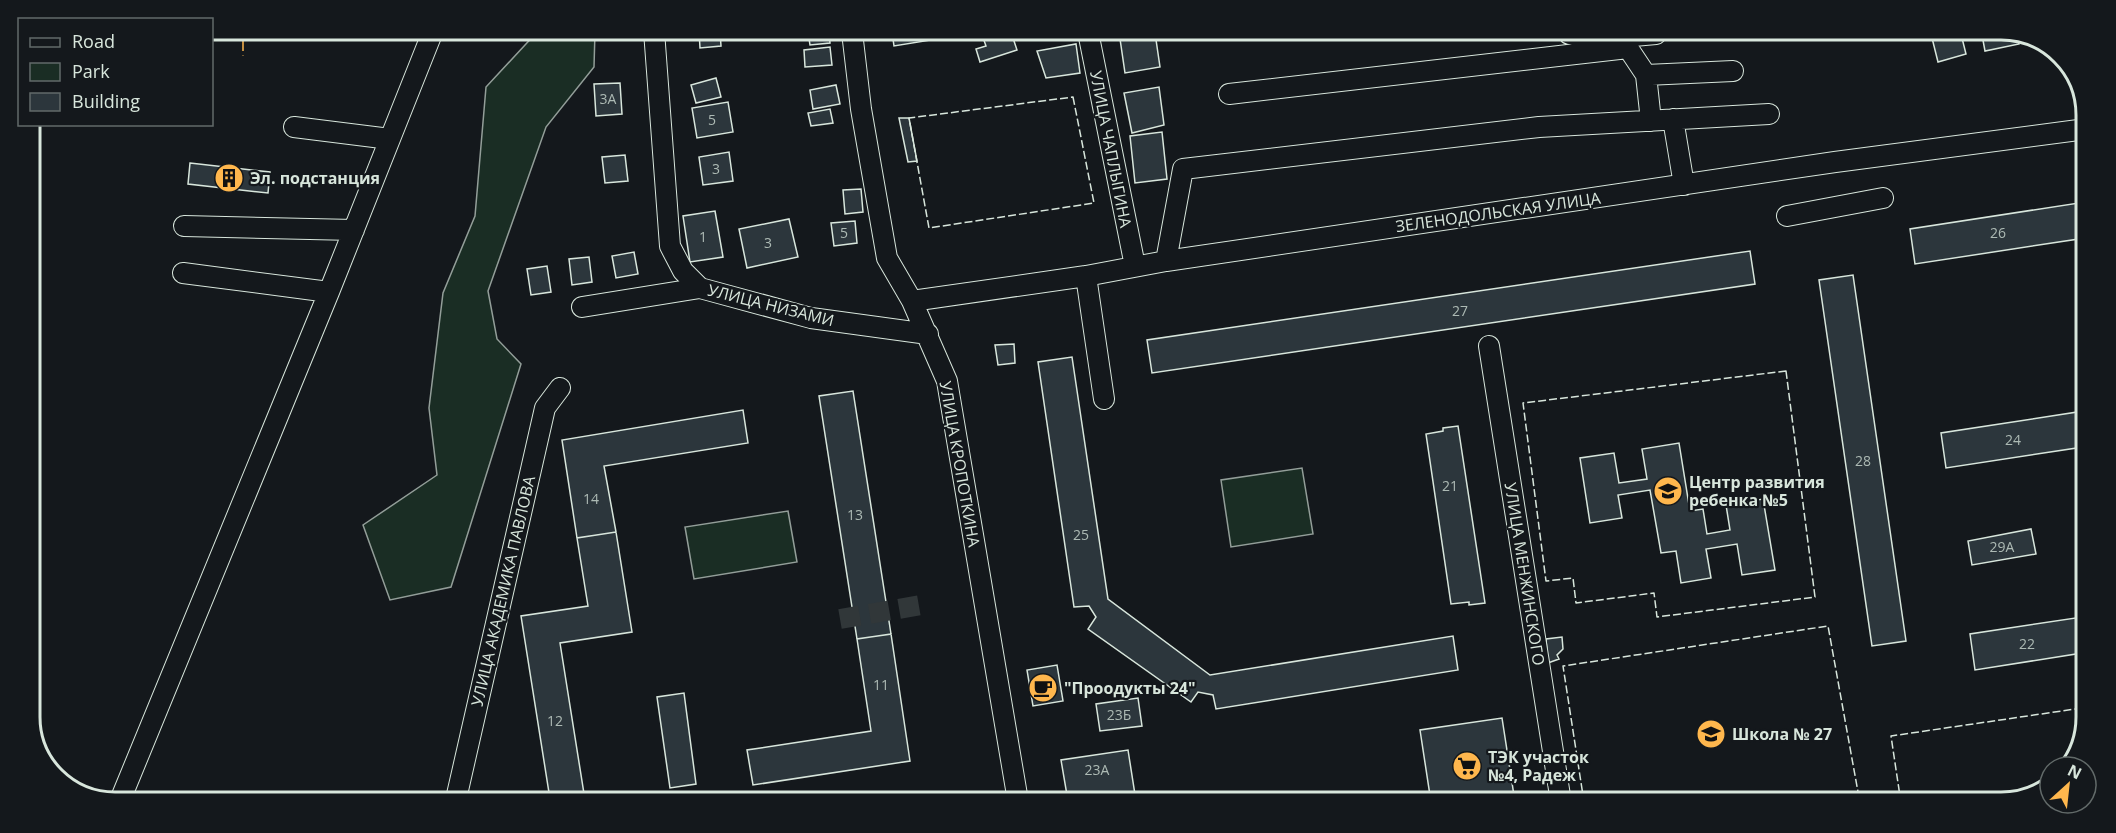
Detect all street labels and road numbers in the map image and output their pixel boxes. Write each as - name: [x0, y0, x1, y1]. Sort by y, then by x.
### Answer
- street label: УЛИЦА ЧАПЛЫГИНА: [1085, 69, 1137, 230]
- street label: ЗЕЛЕНОДОЛЬСКАЯ УЛИЦА: [1394, 187, 1603, 237]
- street label: УЛИЦА НИЗАМИ: [706, 279, 836, 331]
- street label: УЛИЦА КРОПОТКИНА: [935, 379, 986, 549]
- street label: УЛИЦА АКАДЕМИКА ПАВЛОВА: [466, 473, 540, 708]
- street label: УЛИЦА МЕНЖИНСКОГО: [1500, 481, 1550, 667]

